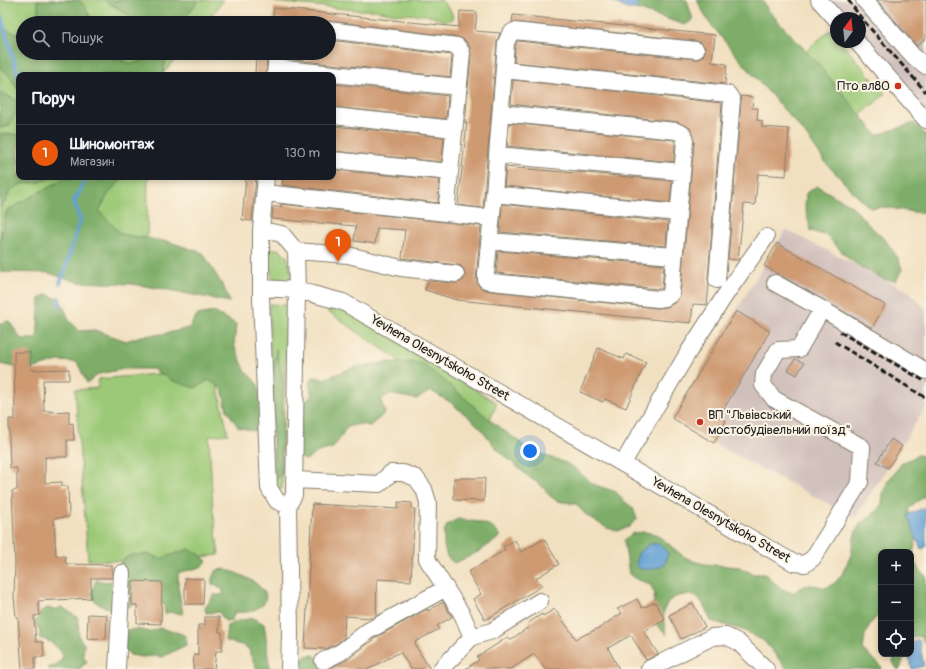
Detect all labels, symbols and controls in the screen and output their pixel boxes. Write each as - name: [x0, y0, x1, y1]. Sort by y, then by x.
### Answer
- north arrow: [830, 12, 866, 48]
- search box: [16, 16, 336, 60]
- icon: search: [30, 27, 52, 49]
- text: Пошук: [62, 29, 104, 48]
- place label: Пто вл80: [837, 78, 890, 94]
- marker: Пто вл80: [893, 81, 903, 91]
- text: Поруч: [32, 88, 75, 109]
- text: Шиномонтаж: [70, 135, 154, 154]
- text: 1: [42, 145, 48, 161]
- text: 130 m: [284, 145, 320, 161]
- text: Магазин: [70, 154, 114, 170]
- pin: 1: [325, 229, 351, 262]
- street label: Yevhena Olesnytskoho Street: [367, 311, 513, 405]
- place label: ВП "Львівський мостобудівельний поїзд": [708, 407, 851, 438]
- marker: ВП "Львівський мостобудівельний поїзд": [695, 417, 705, 427]
- your location: [520, 441, 540, 461]
- street label: Yevhena Olesnytskoho Street: [648, 473, 794, 567]
- map controls: [878, 549, 914, 657]
- button: +: [878, 549, 914, 585]
- button: −: [878, 585, 914, 621]
- button: locate: [878, 621, 914, 657]

